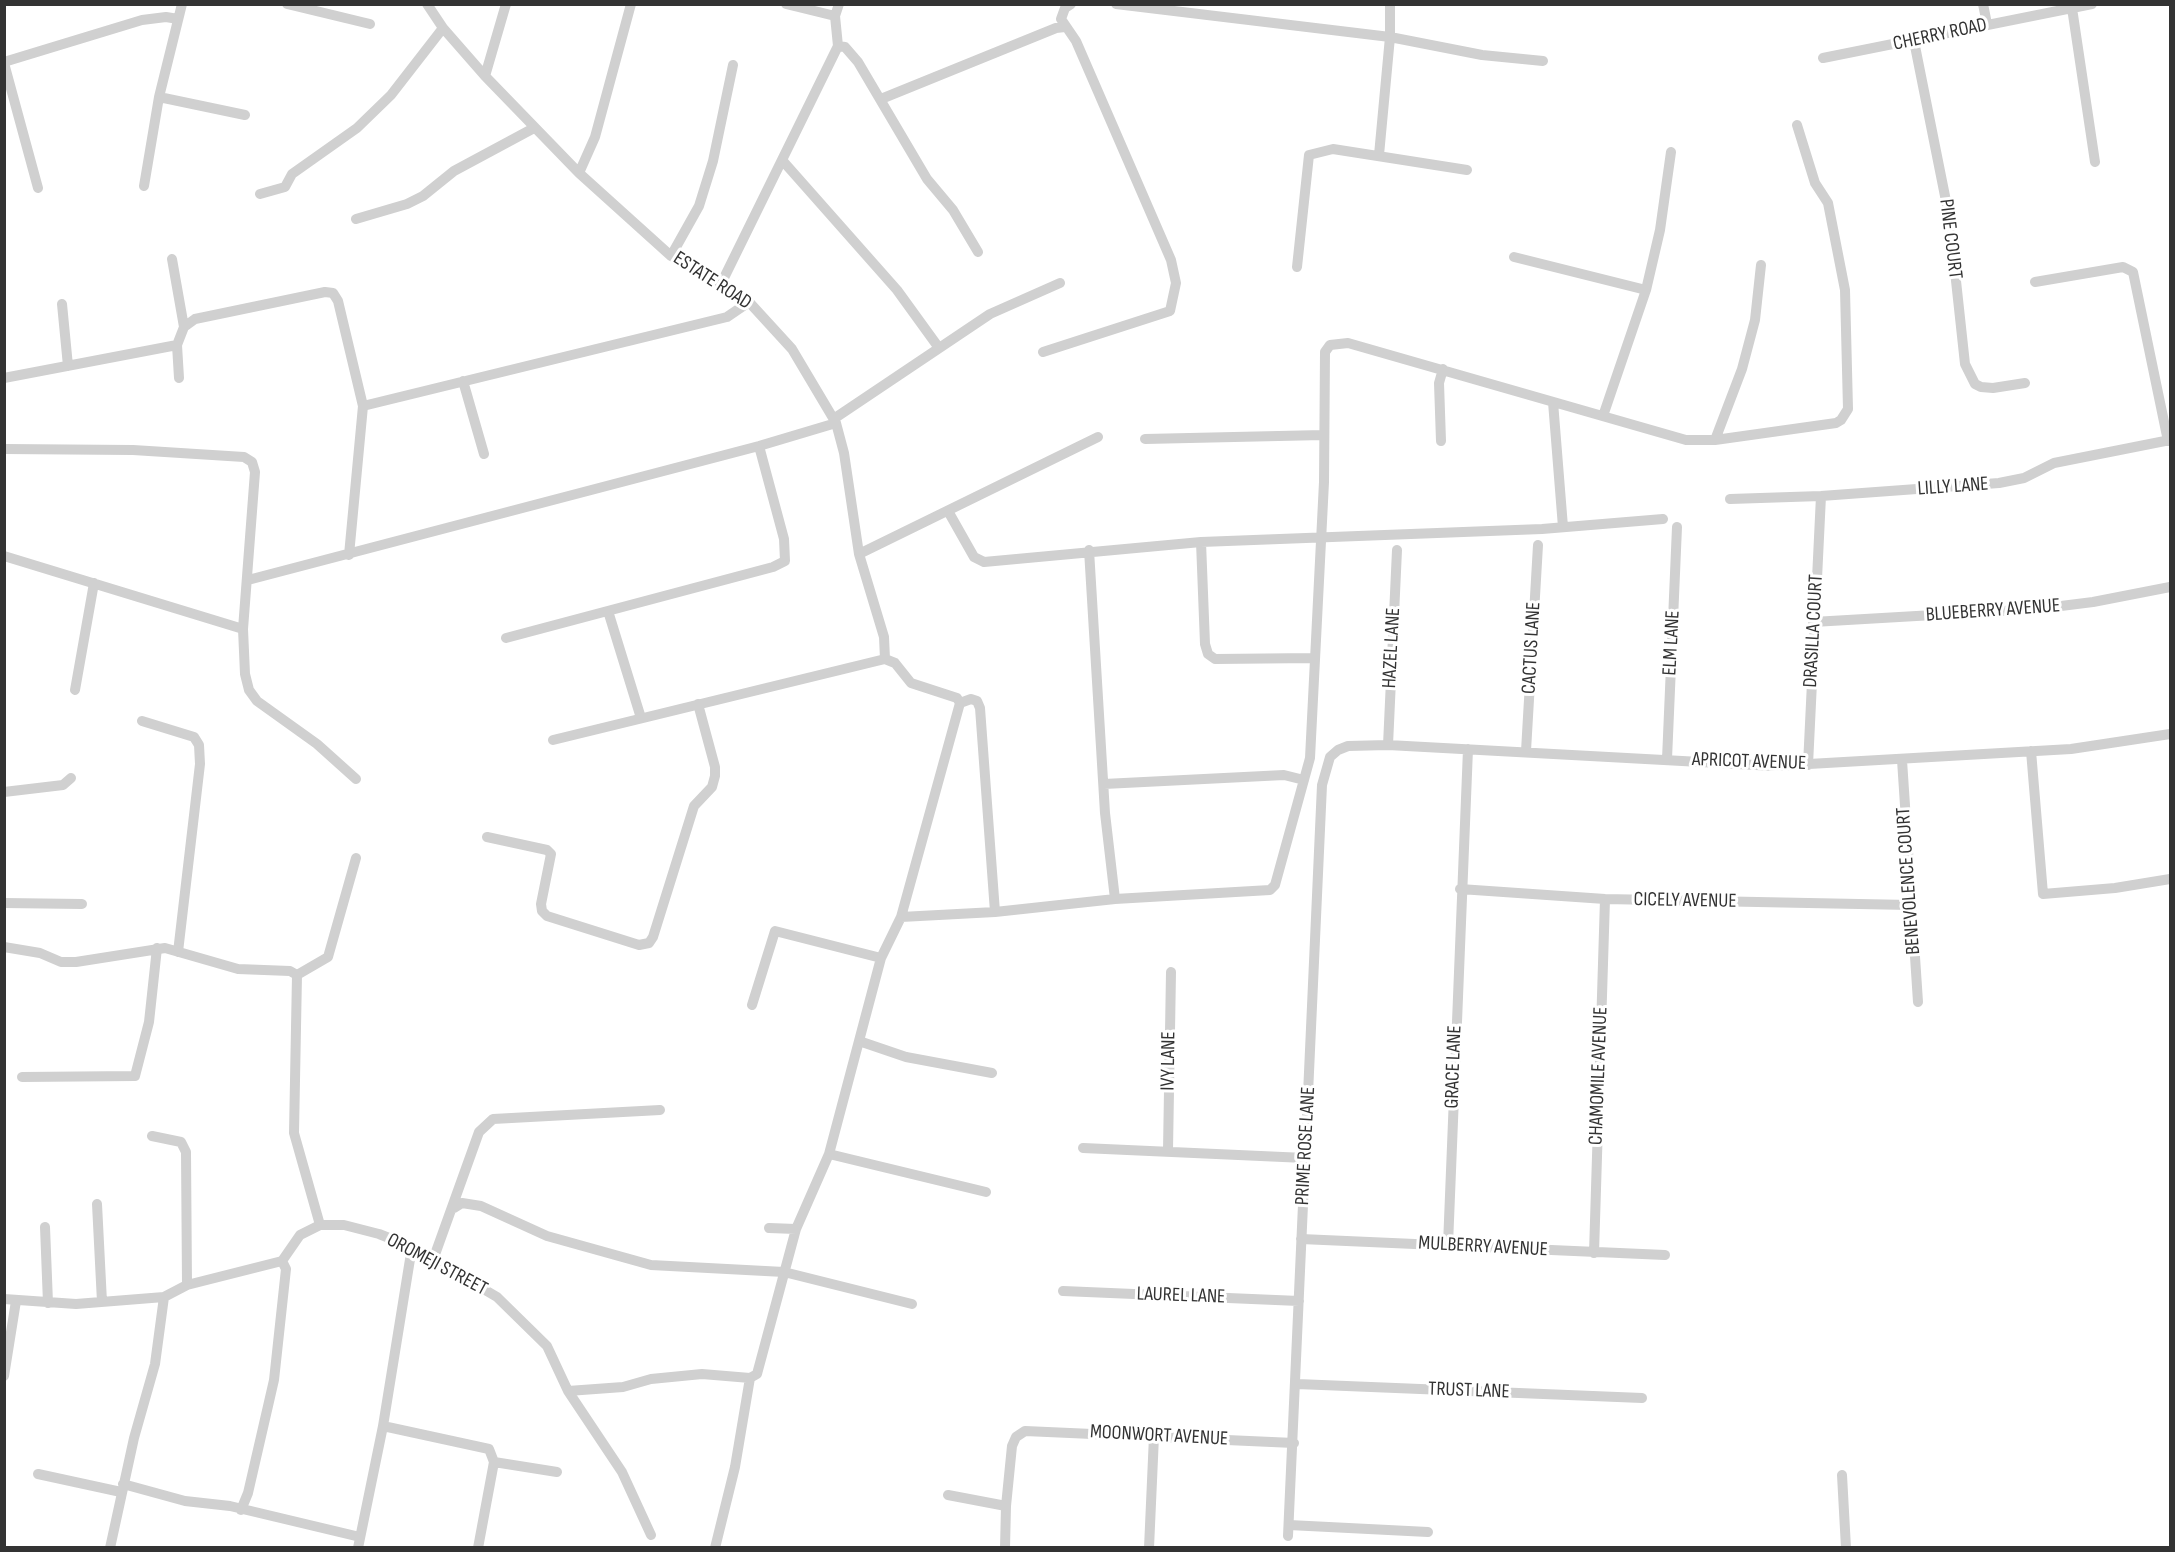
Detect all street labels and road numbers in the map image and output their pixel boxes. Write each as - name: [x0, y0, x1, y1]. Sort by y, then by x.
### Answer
- street label: CHERRY ROAD: [1891, 13, 1989, 57]
- street label: PINE COURT: [1933, 198, 1967, 280]
- street label: ESTATE ROAD: [668, 247, 756, 315]
- street label: LILLY LANE: [1917, 473, 1989, 501]
- street label: DRASILLA COURT: [1799, 574, 1829, 688]
- street label: BLUEBERRY AVENUE: [1925, 594, 2061, 628]
- street label: CACTUS LANE: [1518, 601, 1546, 695]
- street label: HAZEL LANE: [1378, 607, 1406, 689]
- street label: ELM LANE: [1658, 610, 1686, 676]
- street label: APRICOT AVENUE: [1691, 748, 1807, 776]
- street label: BENEVOLENCE COURT: [1892, 807, 1926, 955]
- street label: CICELY AVENUE: [1633, 888, 1737, 914]
- street label: CHAMOMILE AVENUE: [1585, 1006, 1613, 1146]
- street label: GRACE LANE: [1441, 1025, 1467, 1109]
- street label: IVY LANE: [1156, 1031, 1182, 1091]
- street label: PRIME ROSE LANE: [1291, 1086, 1321, 1206]
- street label: OROMEJI STREET: [383, 1228, 491, 1302]
- street label: MULBERRY AVENUE: [1418, 1232, 1548, 1262]
- street label: LAUREL LANE: [1136, 1282, 1226, 1310]
- street label: TRUST LANE: [1428, 1378, 1510, 1404]
- street label: MOONWORT AVENUE: [1089, 1420, 1229, 1452]

